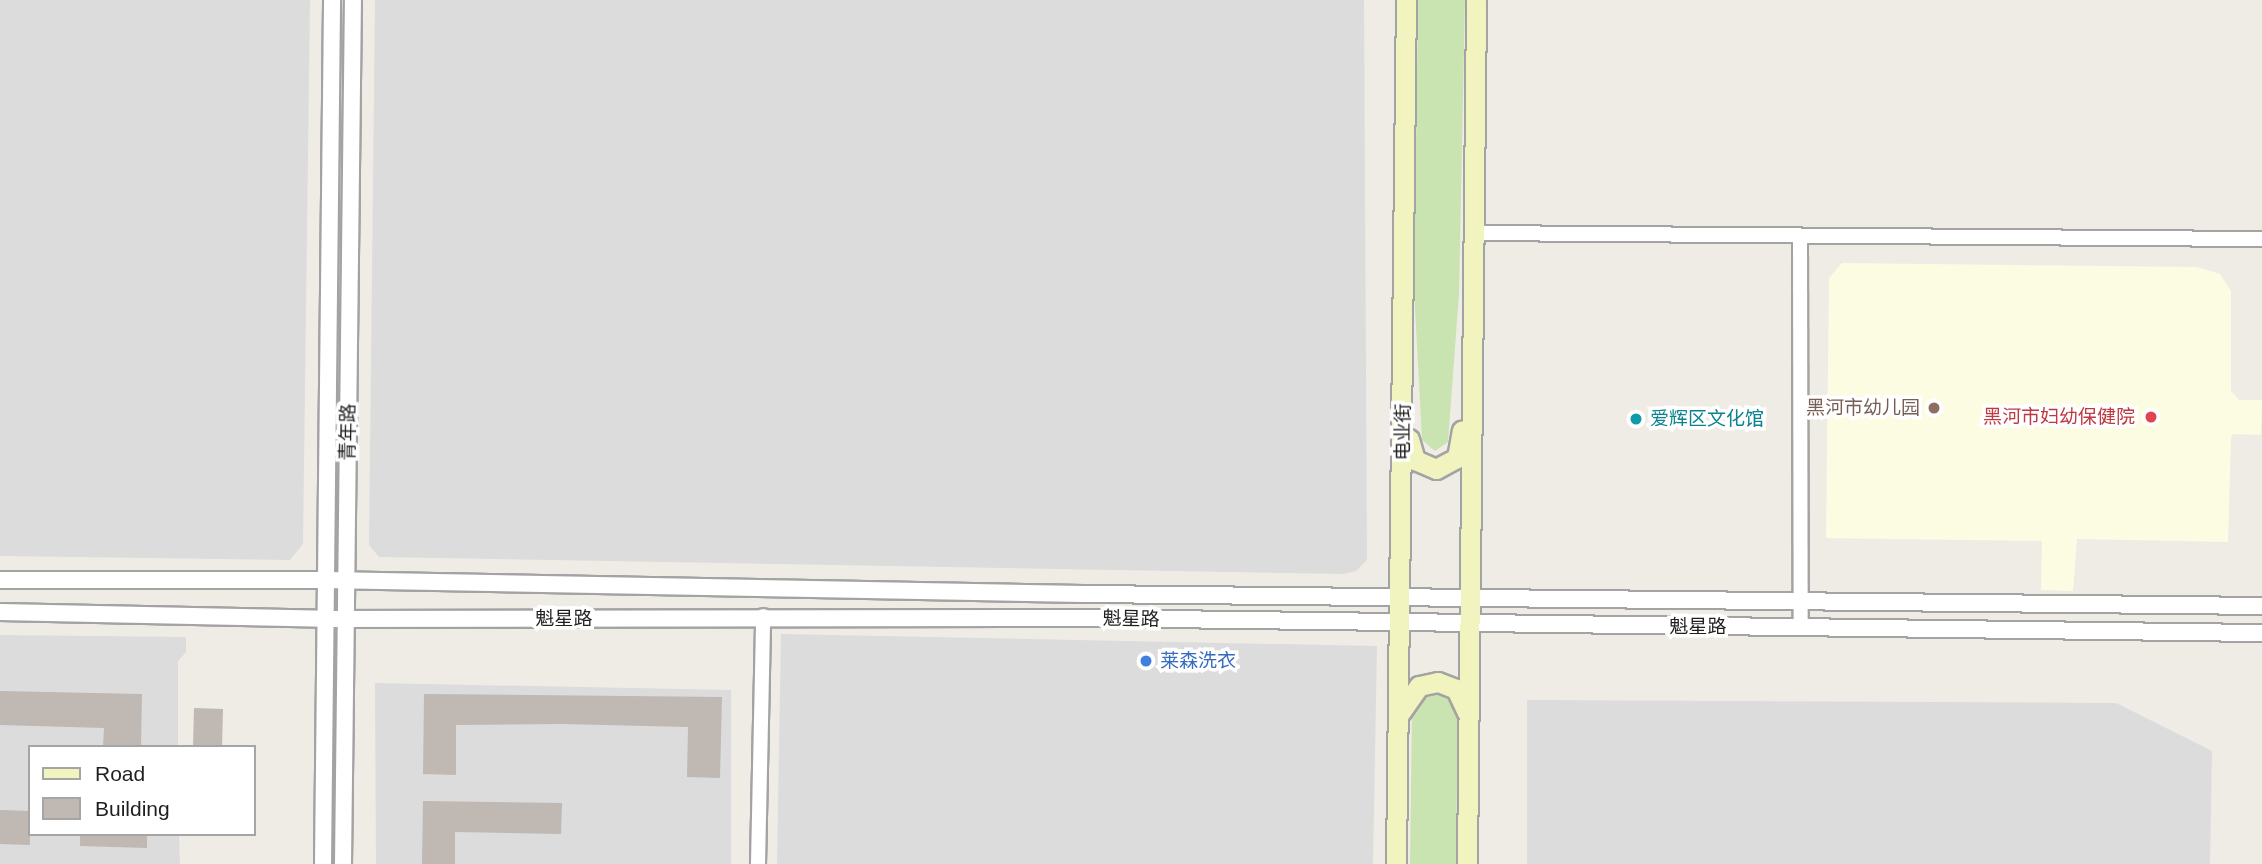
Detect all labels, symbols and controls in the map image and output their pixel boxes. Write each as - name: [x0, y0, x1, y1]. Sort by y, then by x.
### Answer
- place label: 黑河市幼儿园: [1806, 397, 1920, 419]
- marker: 黑河市幼儿园: [1926, 400, 1942, 416]
- street label: 青年路: [336, 403, 360, 461]
- street label: 电业街: [1392, 404, 1414, 460]
- place label: 黑河市妇幼保健院: [1983, 406, 2135, 428]
- marker: 黑河市妇幼保健院: [2141, 407, 2161, 427]
- place label: 爱辉区文化馆: [1650, 408, 1764, 430]
- marker: 爱辉区文化馆: [1628, 411, 1644, 427]
- street label: 魁星路: [1102, 607, 1160, 631]
- street label: 魁星路: [536, 608, 592, 630]
- street label: 魁星路: [1670, 616, 1726, 638]
- place label: 莱森洗衣: [1160, 650, 1236, 672]
- marker: 莱森洗衣: [1138, 653, 1154, 669]
- legend: [28, 745, 256, 836]
- text: Road: [95, 762, 145, 785]
- text: Building: [95, 797, 170, 820]

